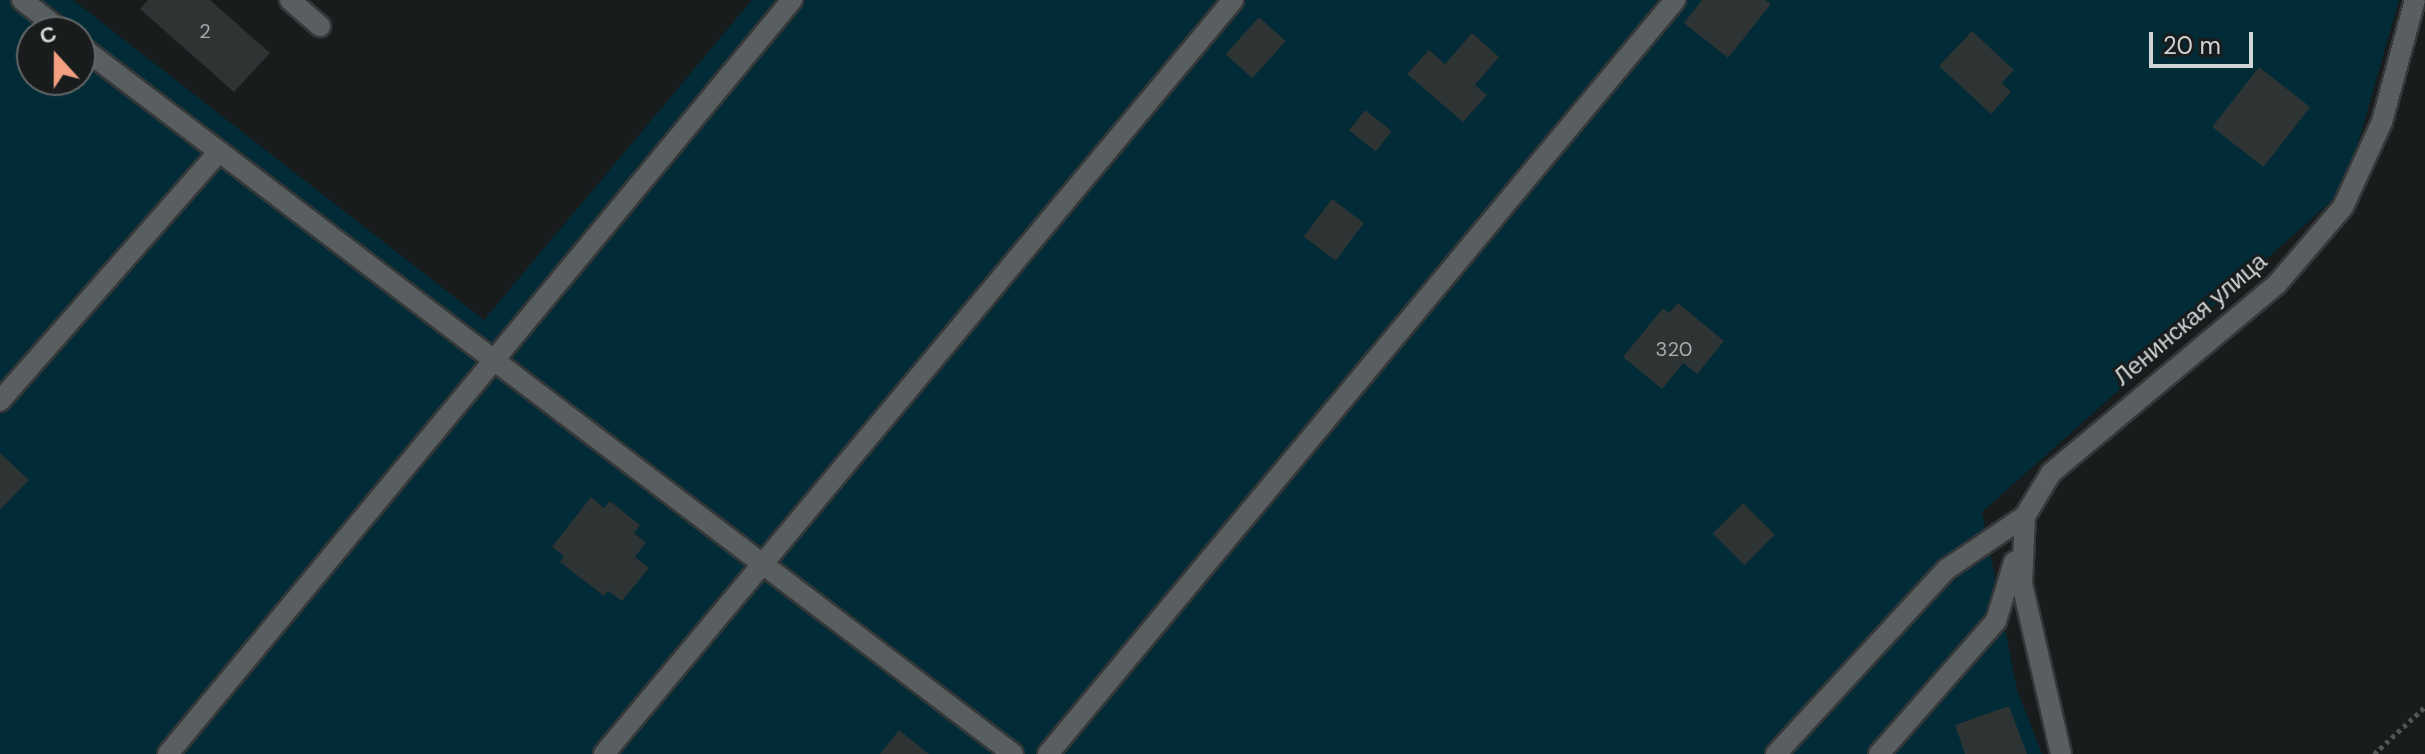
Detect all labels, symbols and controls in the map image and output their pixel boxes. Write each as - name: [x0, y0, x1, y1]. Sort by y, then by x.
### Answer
- north arrow: [16, 16, 96, 96]
- scale bar: [2153, 16, 2257, 66]
- text: С: [35, 19, 61, 51]
- house number: 2: [199, 19, 211, 43]
- text: 20 m: [2163, 30, 2221, 61]
- street label: Ленинская улица: [2108, 247, 2272, 391]
- house number: 320: [1656, 337, 1692, 361]

